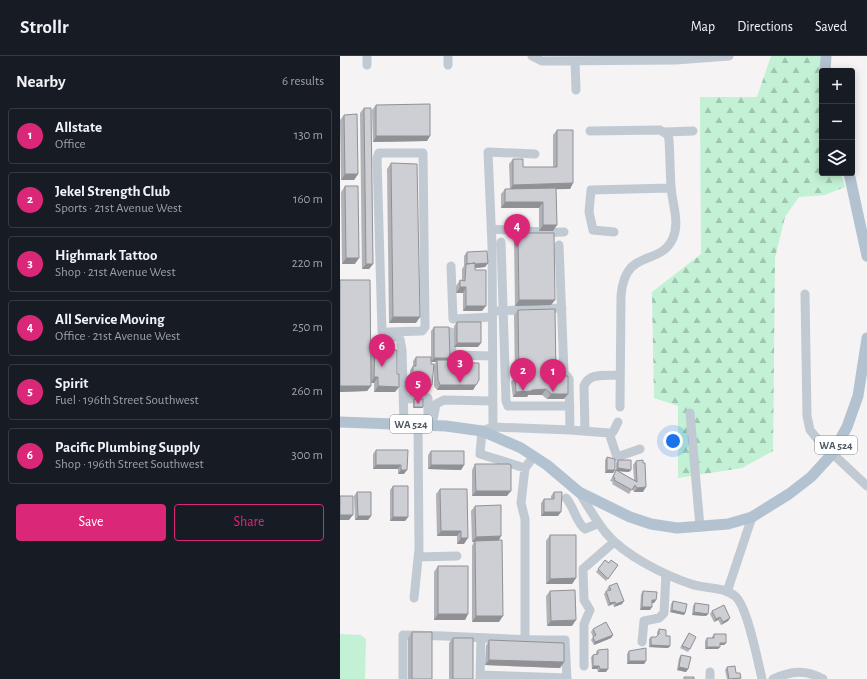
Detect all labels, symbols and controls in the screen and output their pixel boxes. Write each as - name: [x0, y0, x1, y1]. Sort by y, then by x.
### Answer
- text: Strollr: [20, 18, 69, 37]
- text: Map: [691, 20, 715, 34]
- text: Directions: [737, 20, 793, 34]
- text: Saved: [815, 20, 847, 34]
- map controls: [819, 68, 855, 176]
- button: +: [819, 68, 855, 104]
- text: Nearby: [16, 73, 66, 90]
- text: 6 results: [282, 75, 324, 88]
- button: −: [819, 104, 855, 140]
- text: Allstate: [55, 120, 102, 135]
- text: 1: [28, 129, 32, 142]
- text: 130 m: [294, 129, 323, 142]
- text: Office: [55, 138, 85, 151]
- button: layers: [819, 140, 855, 176]
- text: Jekel Strength Club: [55, 184, 170, 199]
- text: 2: [27, 193, 33, 206]
- text: 160 m: [293, 193, 323, 206]
- text: Sports · 21st Avenue West: [55, 202, 182, 215]
- pin: 4: [504, 214, 530, 247]
- text: Highmark Tattoo: [55, 248, 157, 263]
- text: 3: [27, 257, 33, 270]
- text: 220 m: [292, 257, 323, 270]
- text: Shop · 21st Avenue West: [55, 266, 176, 279]
- text: All Service Moving: [55, 312, 165, 327]
- text: 4: [27, 321, 33, 334]
- text: 250 m: [292, 321, 323, 334]
- text: Office · 21st Avenue West: [55, 330, 180, 343]
- pin: 6: [369, 334, 395, 367]
- pin: 3: [447, 350, 473, 383]
- pin: 2: [510, 358, 536, 391]
- pin: 1: [540, 359, 566, 392]
- pin: 5: [405, 371, 431, 404]
- text: Spirit: [55, 376, 88, 391]
- text: 5: [27, 385, 33, 398]
- text: 260 m: [292, 385, 323, 398]
- text: Fuel · 196th Street Southwest: [55, 394, 199, 407]
- road number: WA 524: [390, 415, 432, 433]
- your location: [663, 431, 683, 451]
- road number: WA 524: [815, 436, 857, 454]
- text: Pacific Plumbing Supply: [55, 440, 200, 455]
- text: 6: [27, 449, 33, 462]
- text: 300 m: [291, 449, 323, 462]
- text: Shop · 196th Street Southwest: [55, 458, 204, 471]
- button: Save: [16, 504, 166, 541]
- button: Share: [174, 504, 324, 541]

